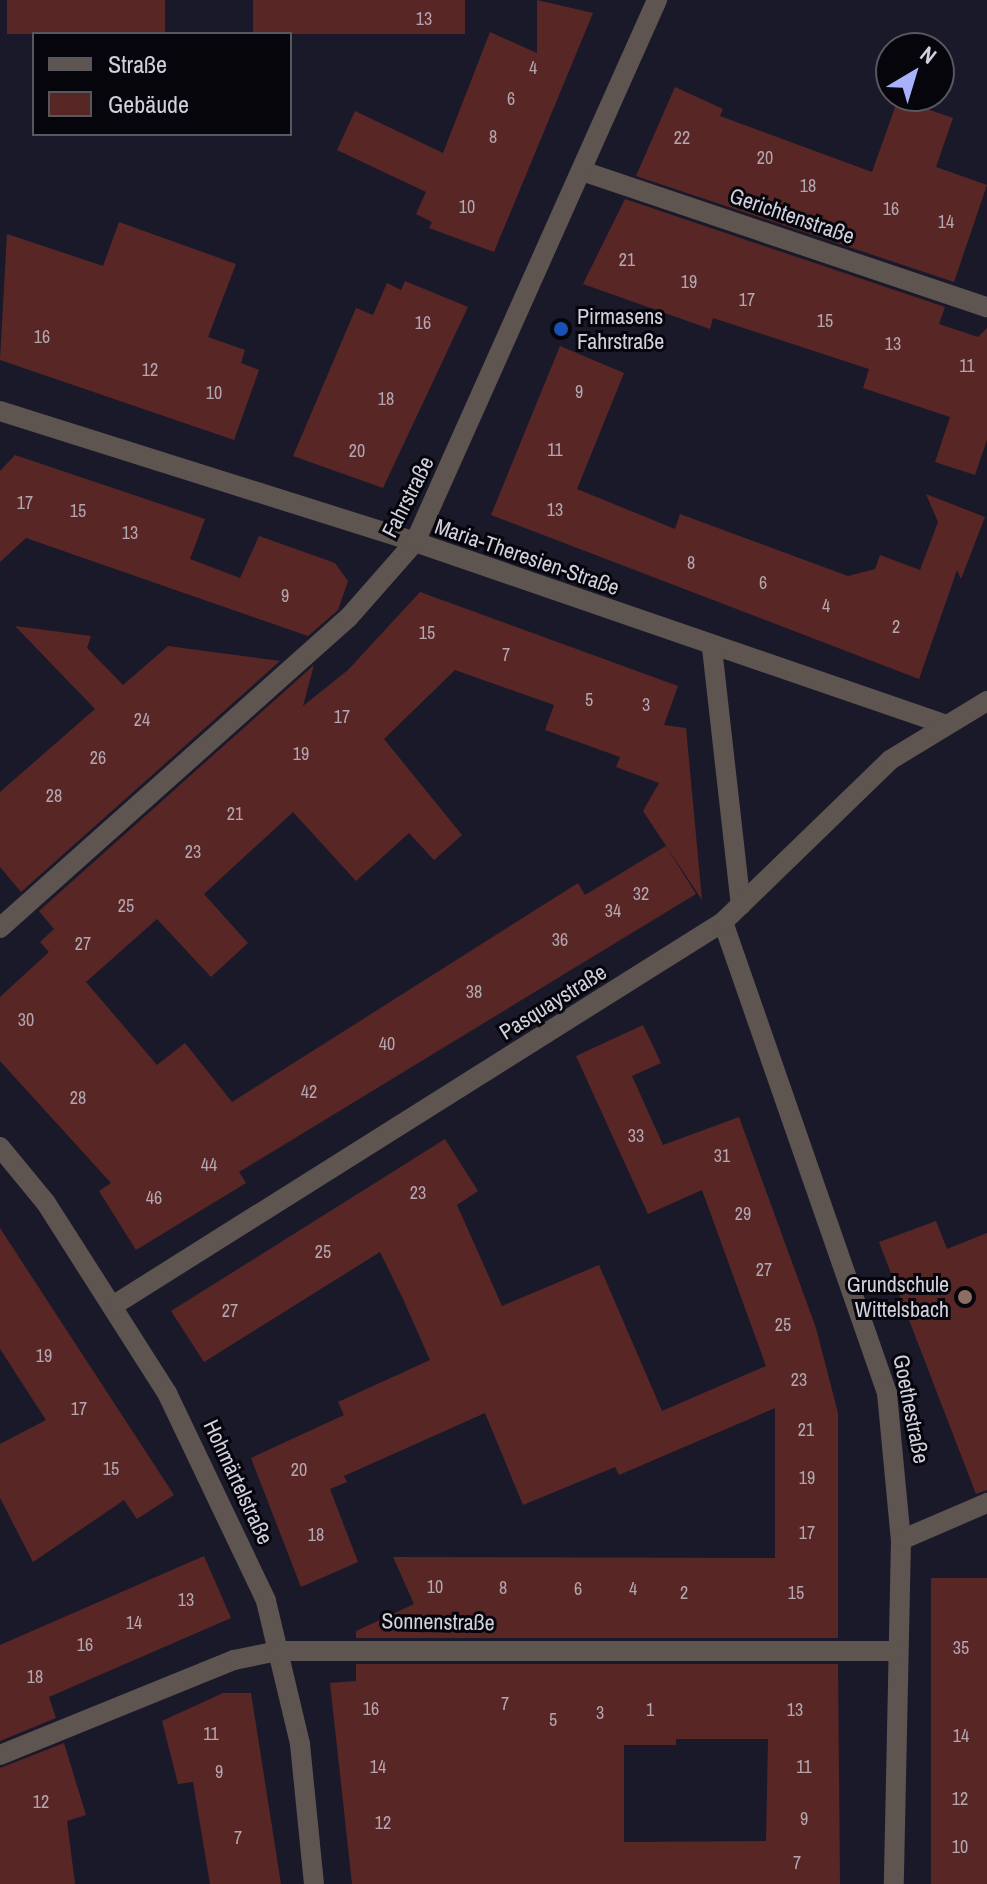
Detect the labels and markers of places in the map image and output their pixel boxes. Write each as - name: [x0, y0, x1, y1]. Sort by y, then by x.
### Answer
- place label: Pirmasens Fahrstraße: [577, 303, 664, 354]
- marker: Pirmasens Fahrstraße: [552, 320, 570, 338]
- place label: Grundschule Wittelsbach: [847, 1271, 949, 1322]
- marker: Grundschule Wittelsbach: [956, 1288, 974, 1306]

